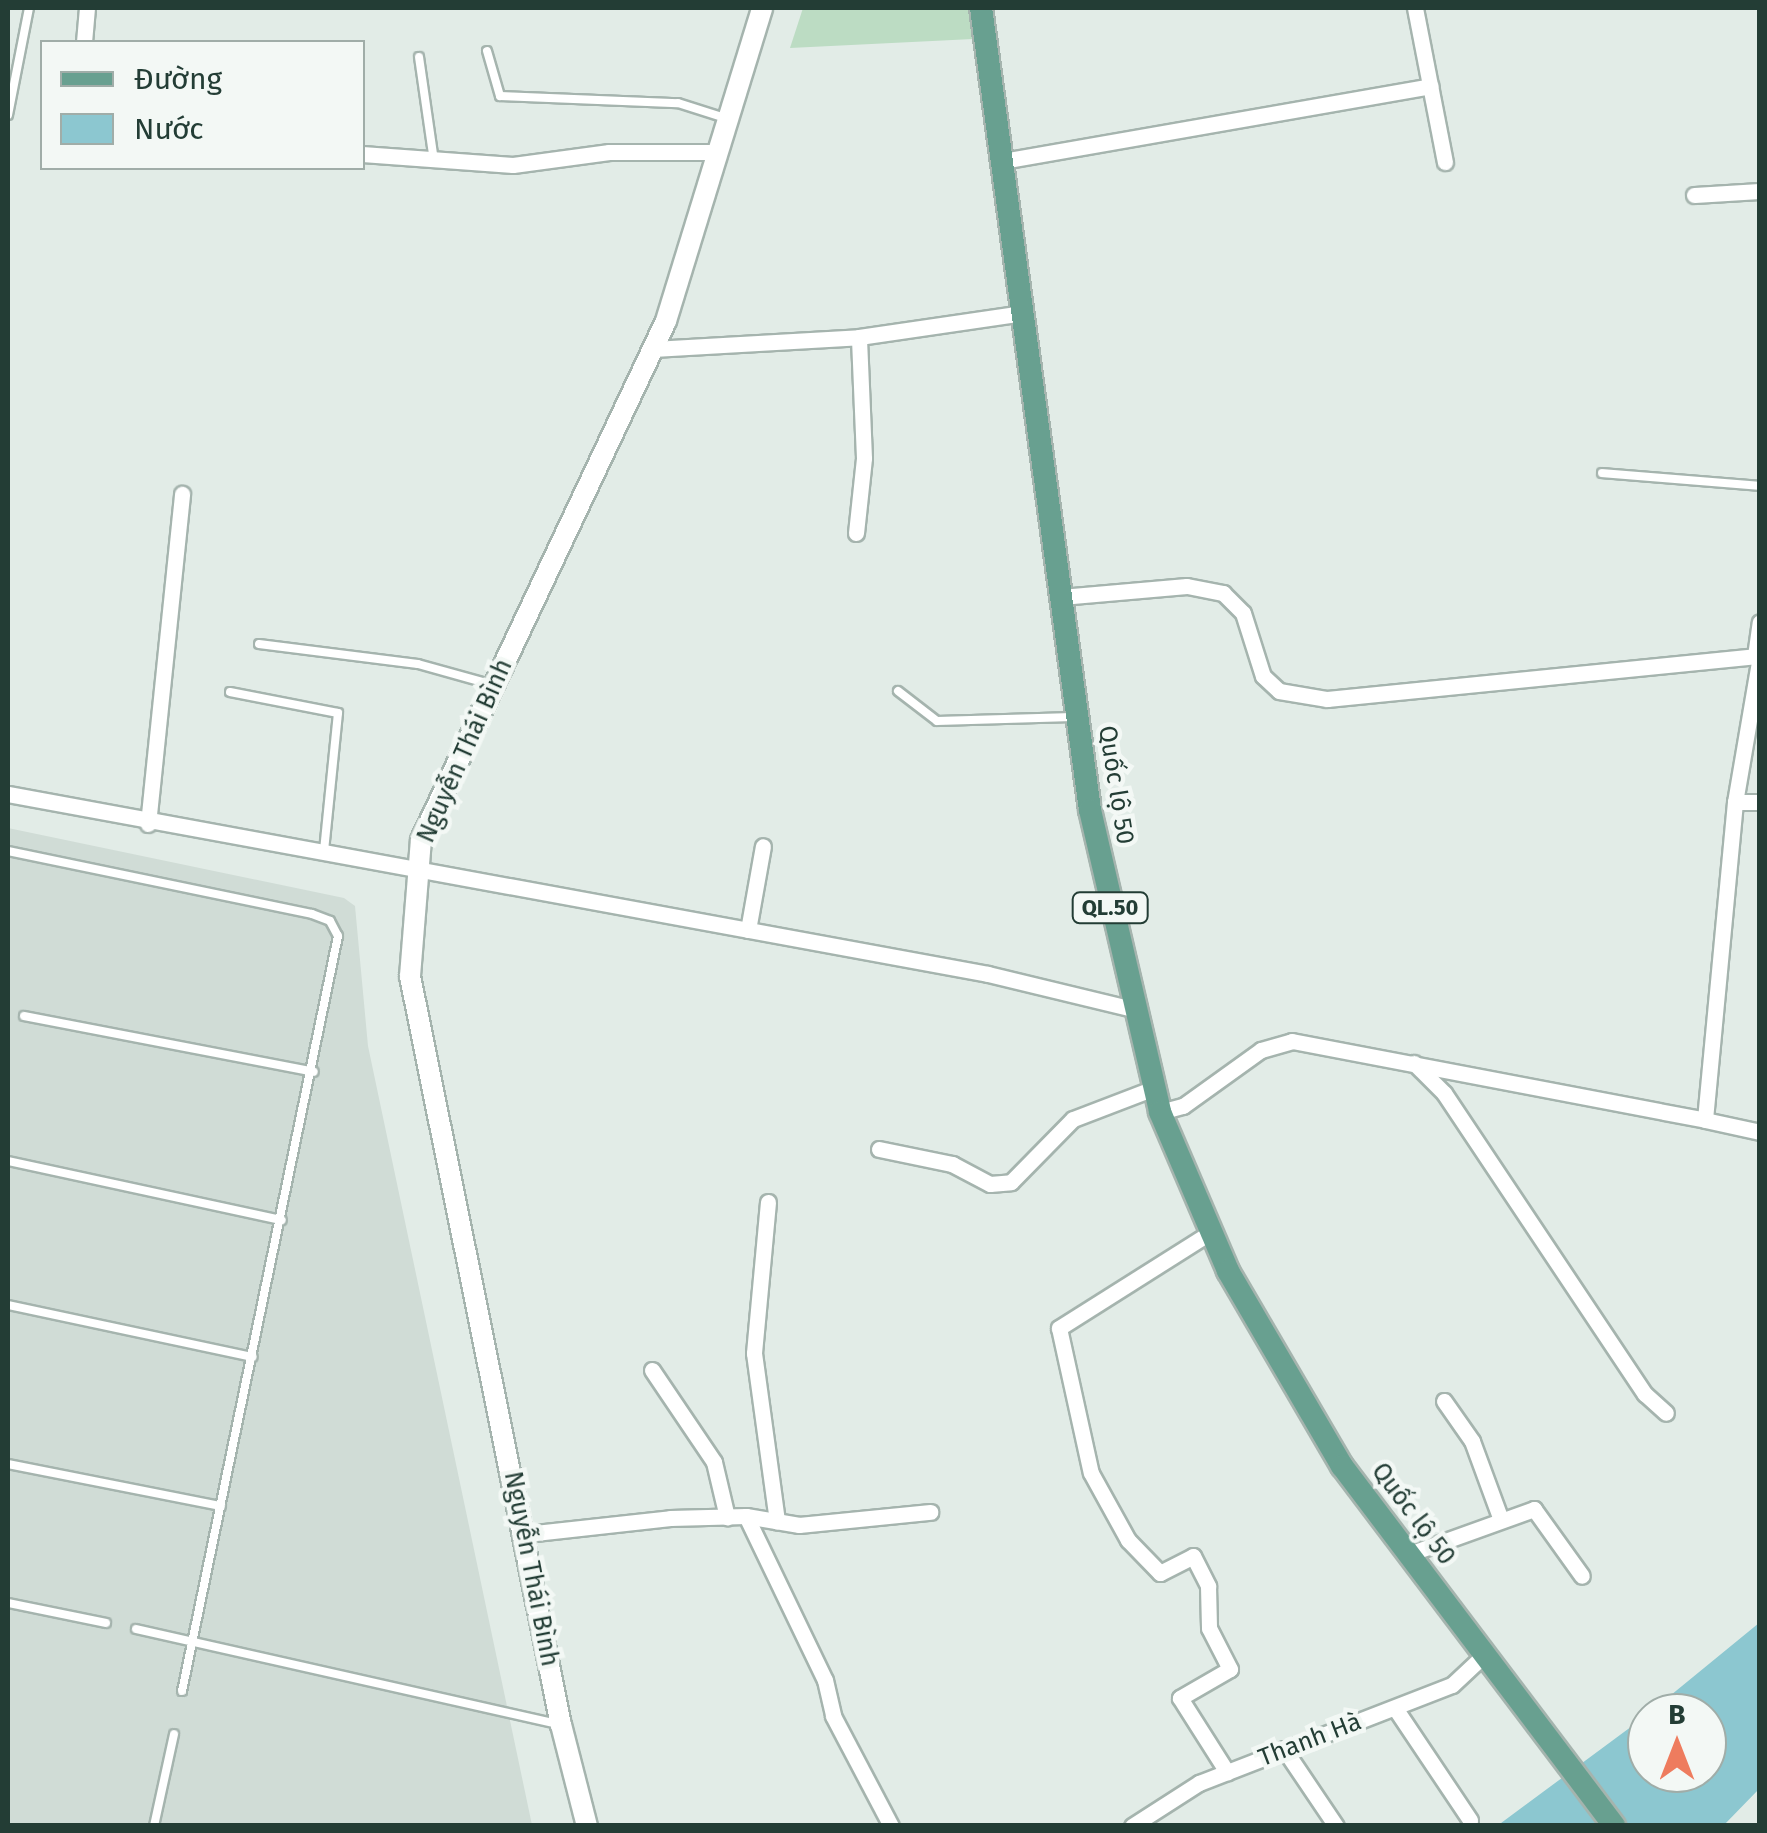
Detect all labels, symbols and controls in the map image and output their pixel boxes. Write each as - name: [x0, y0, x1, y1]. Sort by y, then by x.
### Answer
- legend: [40, 40, 365, 170]
- text: Đường: [134, 61, 222, 97]
- text: Nước: [134, 111, 204, 147]
- street label: Nguyễn Thái Bình: [411, 655, 519, 847]
- street label: Quốc lộ 50: [1092, 723, 1140, 847]
- road number: QL.50: [1070, 891, 1150, 925]
- street label: Quốc lộ 50: [1365, 1457, 1461, 1571]
- street label: Nguyễn Thái Bình: [497, 1469, 565, 1669]
- north arrow: [1627, 1693, 1727, 1793]
- text: B: [1668, 1698, 1686, 1731]
- street label: Thanh Hà: [1254, 1707, 1366, 1773]

